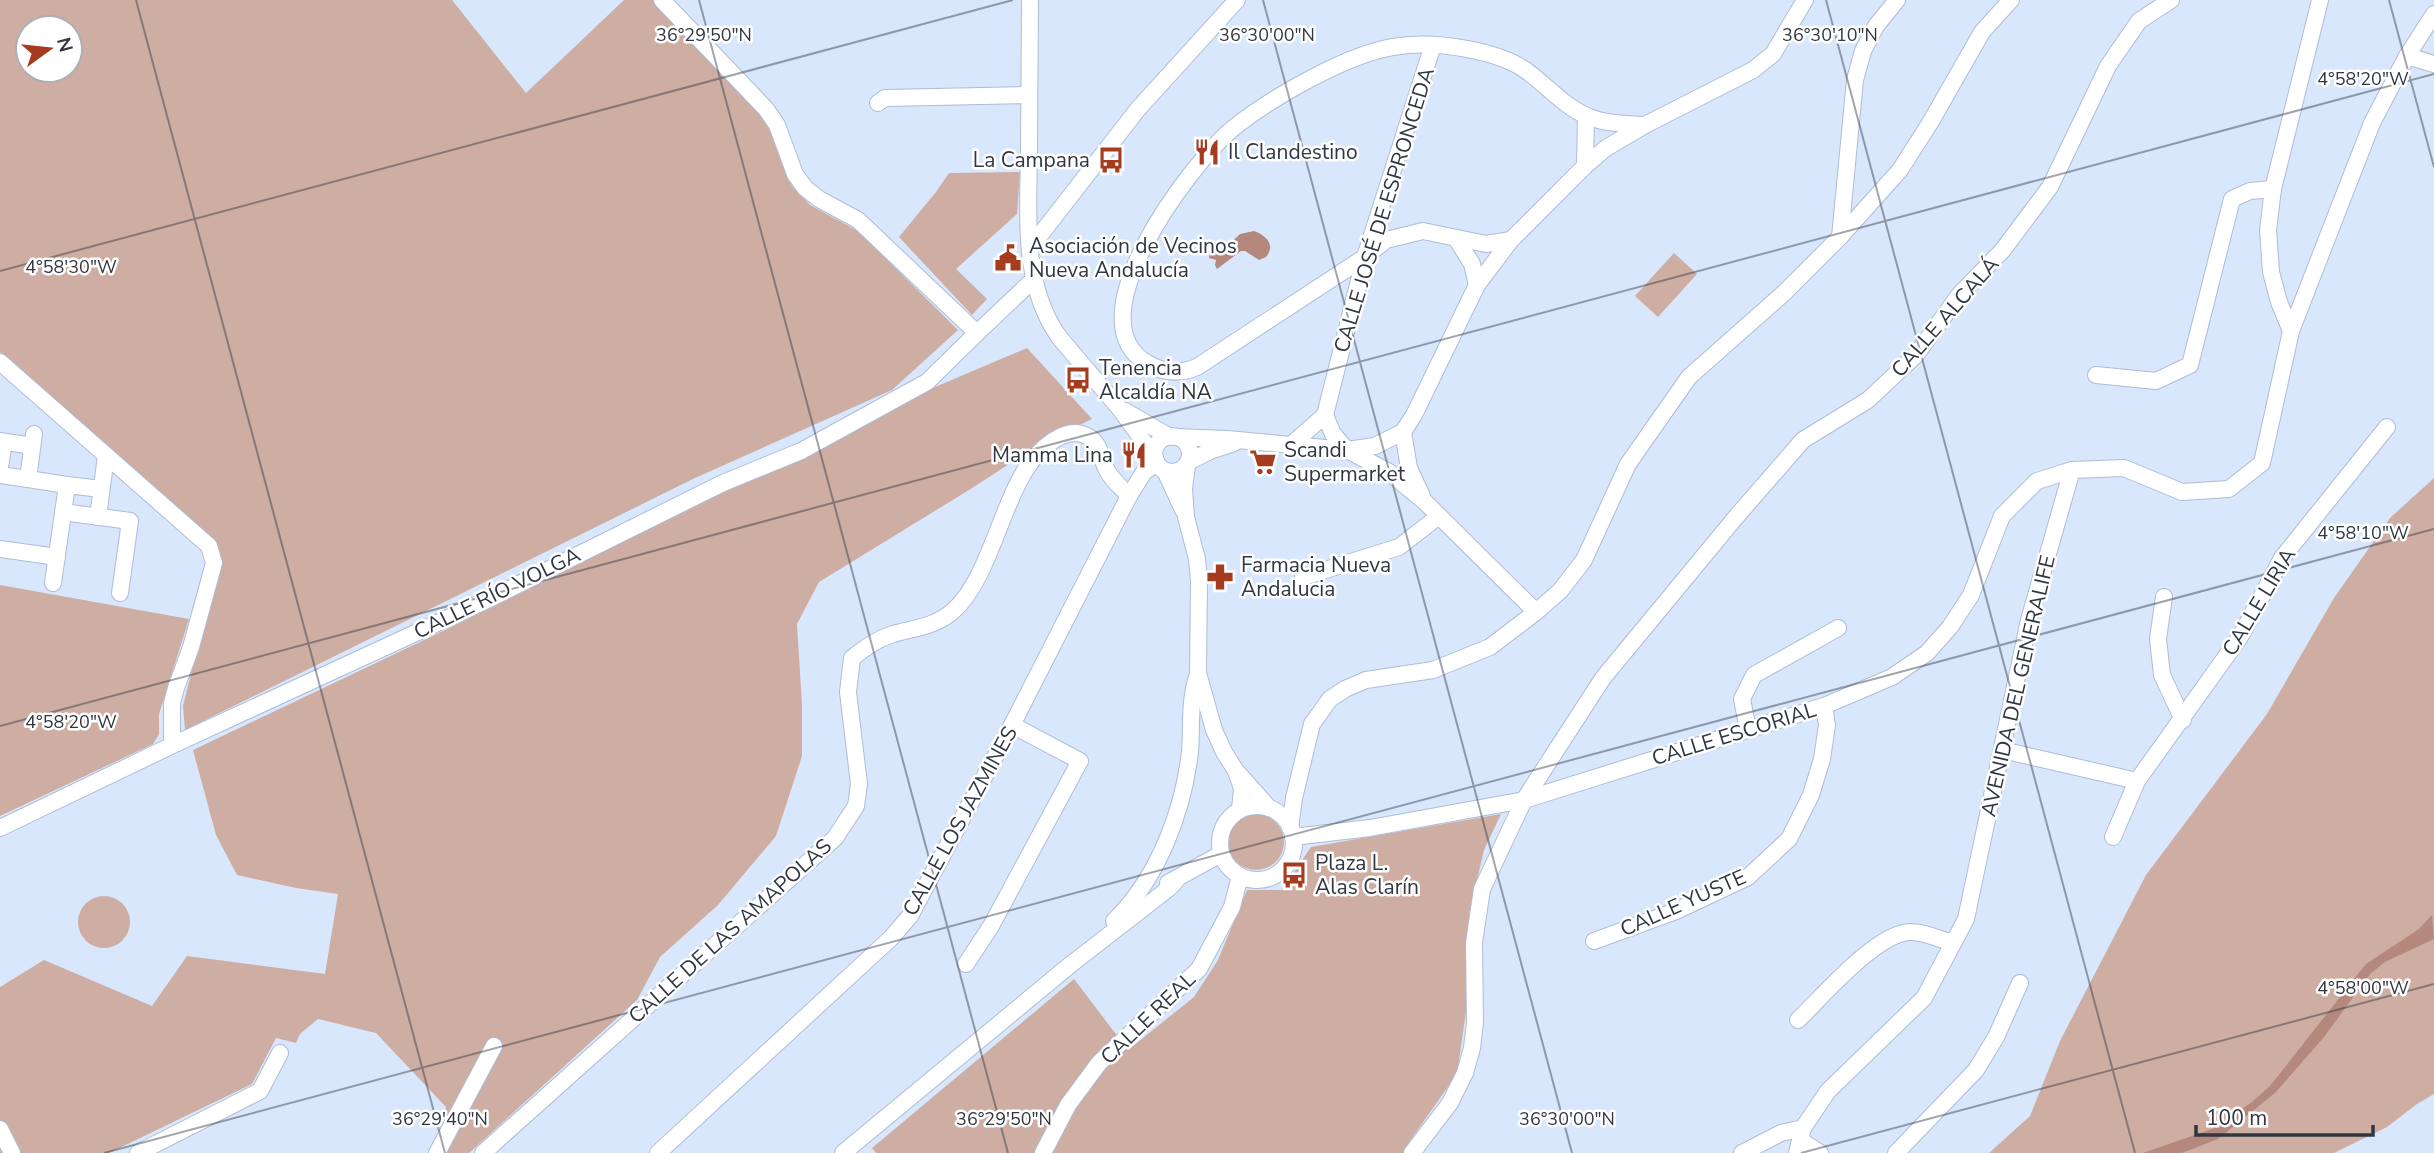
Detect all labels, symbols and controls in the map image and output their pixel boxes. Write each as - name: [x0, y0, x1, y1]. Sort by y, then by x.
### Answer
- north arrow: [14, 14, 84, 84]
- text: 36°29'50"N: [656, 23, 752, 47]
- text: 36°30'00"N: [1219, 23, 1315, 47]
- text: 36°30'10"N: [1782, 23, 1878, 47]
- text: N: [50, 35, 79, 55]
- street label: CALLE JOSÉ DE ESPRONCEDA: [1327, 64, 1441, 356]
- text: 4°58'20"W: [2317, 67, 2409, 91]
- restaurant icon: Il Clandestino: [1192, 137, 1222, 167]
- place label: Il Clandestino: [1228, 138, 1358, 166]
- bus stop icon: La Campana: [1096, 145, 1126, 175]
- place label: La Campana: [973, 146, 1090, 174]
- place label: Asociación de Vecinos Nueva Andalucía: [1029, 232, 1237, 284]
- public building icon: Asociación de Vecinos Nueva Andalucía: [993, 243, 1023, 273]
- street label: CALLE ALCALÁ: [1885, 251, 2005, 383]
- text: 4°58'30"W: [25, 255, 117, 279]
- place label: Tenencia Alcaldía NA: [1099, 354, 1212, 406]
- bus stop icon: Tenencia Alcaldía NA: [1063, 365, 1093, 395]
- place label: Scandi Supermarket: [1284, 436, 1406, 488]
- restaurant icon: Mamma Lina: [1119, 440, 1149, 470]
- place label: Mamma Lina: [992, 441, 1113, 469]
- supermarket icon: Scandi Supermarket: [1248, 447, 1278, 477]
- text: 4°58'10"W: [2317, 521, 2409, 545]
- street label: CALLE RÍO VOLGA: [409, 541, 585, 645]
- street label: CALLE LIRIA: [2216, 543, 2302, 661]
- place label: Farmacia Nueva Andalucia: [1241, 551, 1391, 603]
- street label: AVENIDA DEL GENERALIFE: [1974, 553, 2062, 819]
- pharmacy icon: Farmacia Nueva Andalucia: [1205, 562, 1235, 592]
- street label: CALLE ESCORIAL: [1648, 696, 1820, 772]
- text: 4°58'20"W: [25, 710, 117, 734]
- street label: CALLE LOS JAZMINES: [896, 721, 1024, 921]
- street label: CALLE DE LAS AMAPOLAS: [623, 832, 838, 1030]
- place label: Plaza L. Alas Clarín: [1315, 849, 1419, 901]
- bus stop icon: Plaza L. Alas Clarín: [1279, 860, 1309, 890]
- street label: CALLE YUSTE: [1616, 863, 1750, 943]
- street label: CALLE REAL: [1094, 965, 1202, 1071]
- text: 4°58'00"W: [2317, 976, 2409, 1000]
- scale bar: [2196, 1094, 2373, 1138]
- text: 100 m: [2206, 1104, 2267, 1132]
- text: 36°29'40"N: [392, 1107, 488, 1131]
- text: 36°29'50"N: [956, 1107, 1052, 1131]
- text: 36°30'00"N: [1519, 1107, 1615, 1131]

